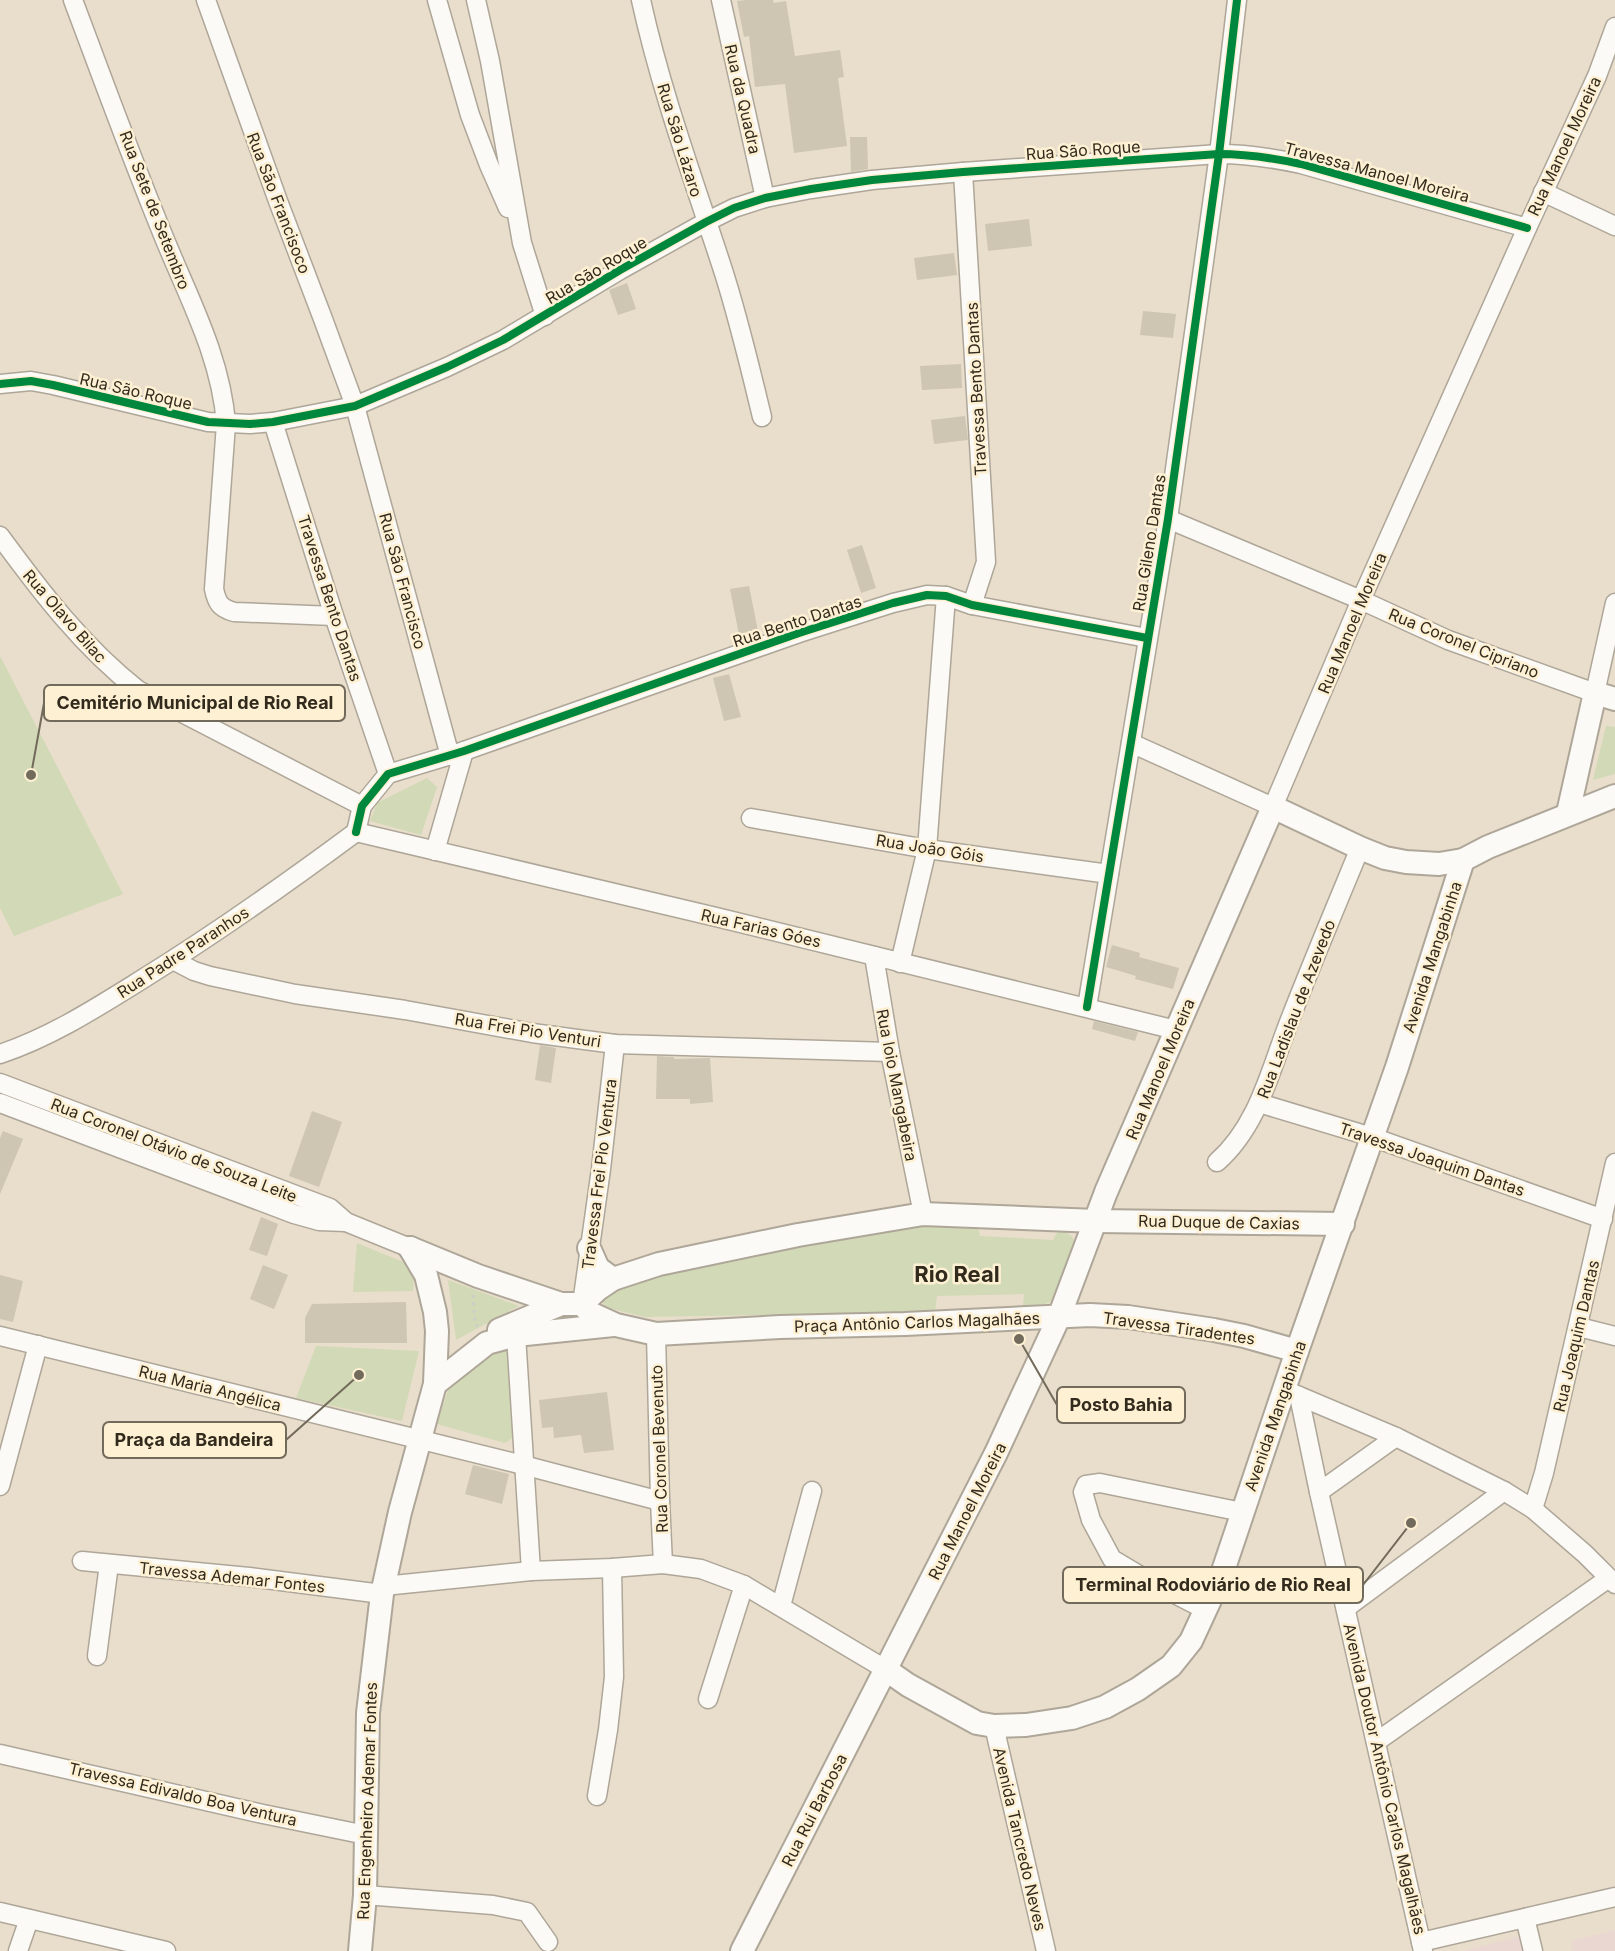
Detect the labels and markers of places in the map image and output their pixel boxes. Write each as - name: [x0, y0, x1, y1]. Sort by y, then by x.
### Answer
- callout: Cemitério Municipal de Rio Real: [44, 685, 345, 721]
- callout: Posto Bahia: [1057, 1387, 1185, 1423]
- callout: Praça da Bandeira: [103, 1422, 286, 1458]
- callout: Terminal Rodoviário de Rio Real: [1063, 1567, 1363, 1603]

